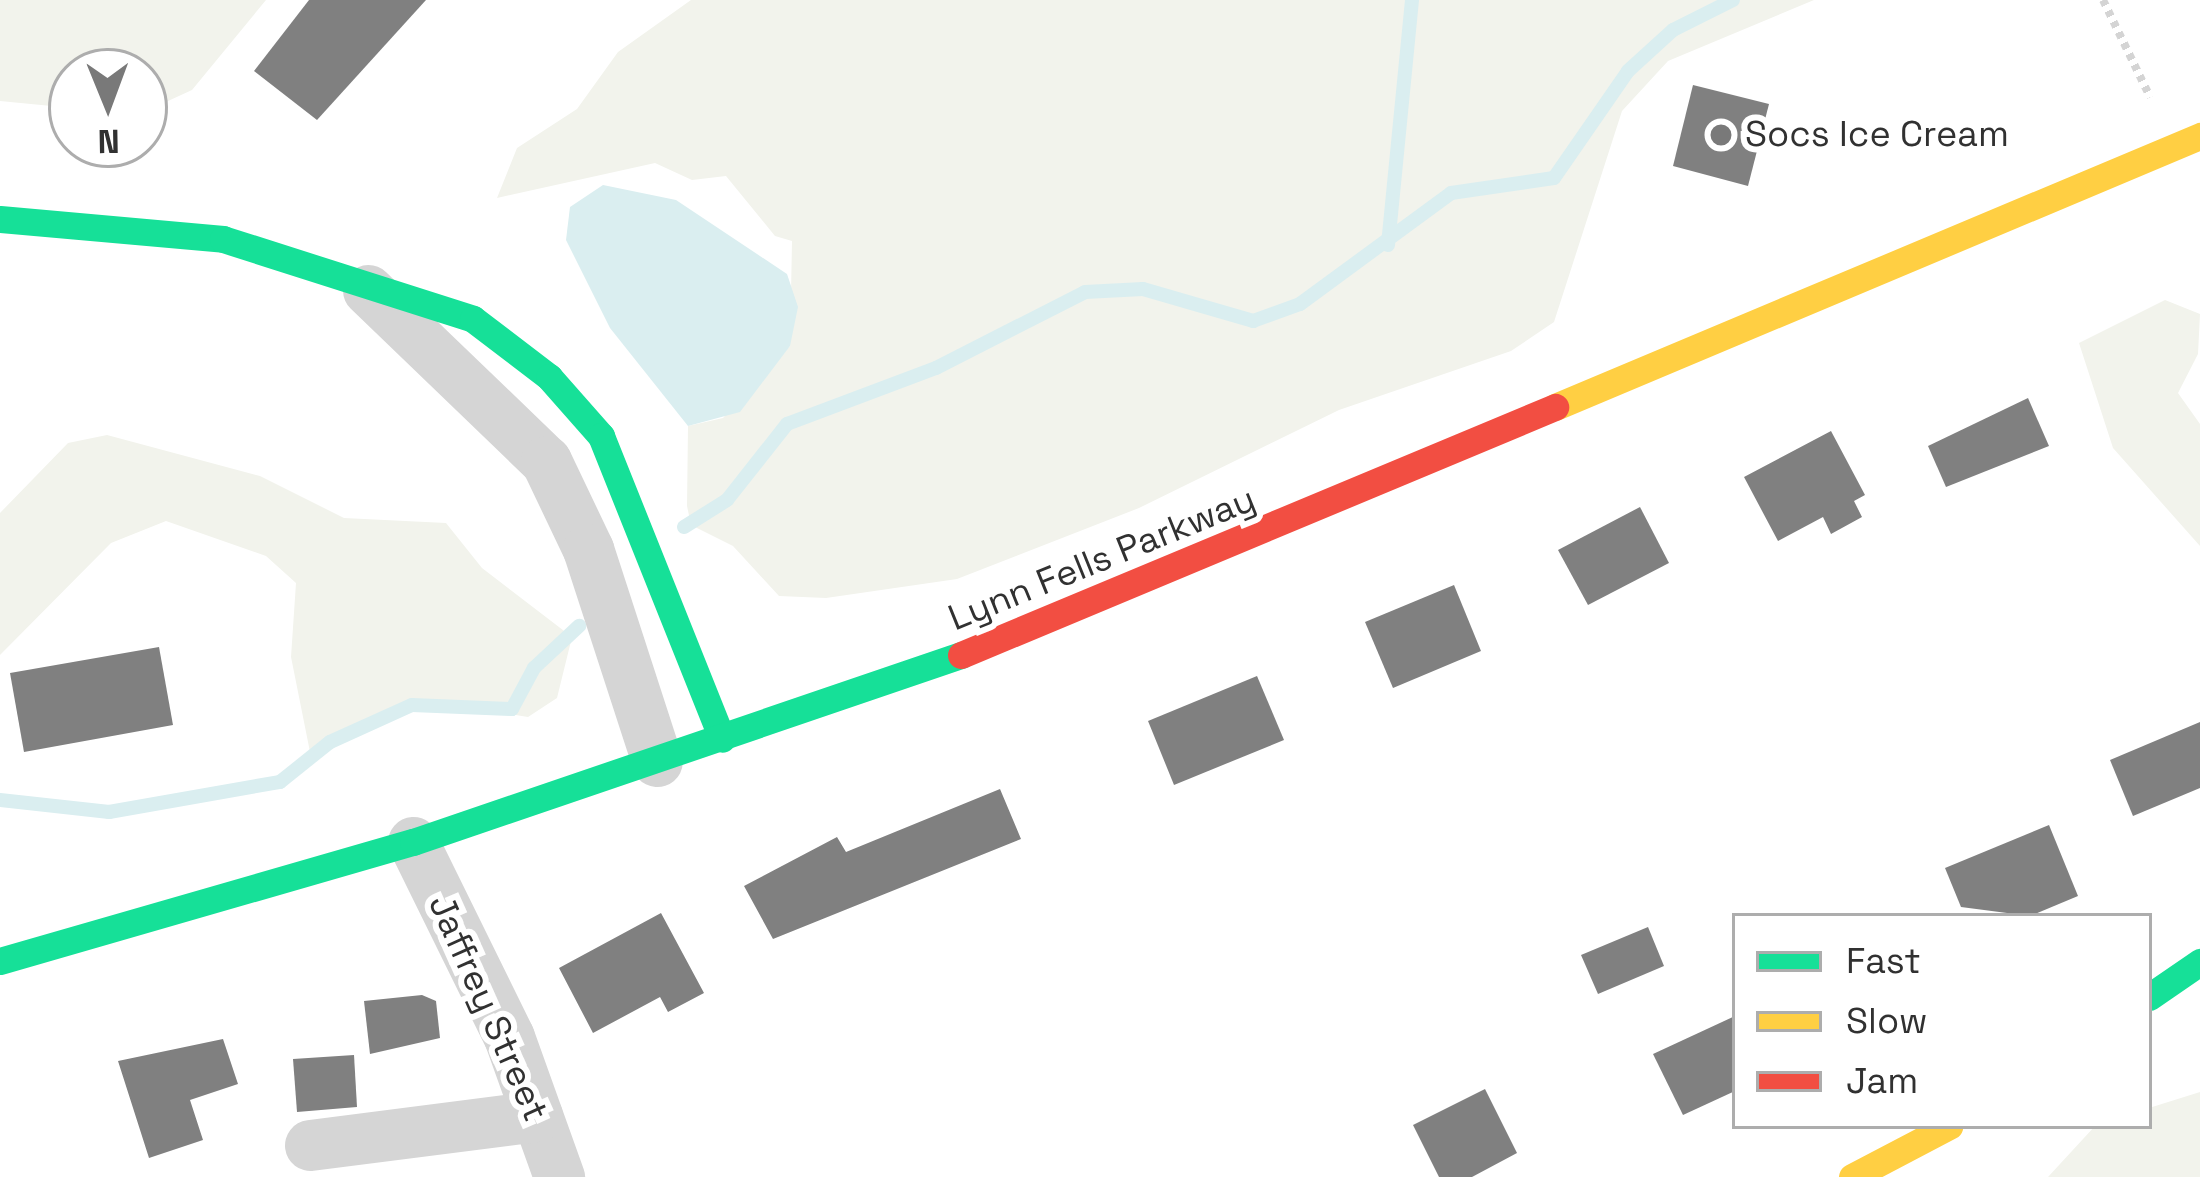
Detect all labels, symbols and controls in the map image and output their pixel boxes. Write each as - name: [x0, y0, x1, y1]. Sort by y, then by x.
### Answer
- north arrow: [48, 48, 168, 168]
- place label: Socs Ice Cream: [1745, 113, 2009, 157]
- text: N: [97, 120, 120, 162]
- marker: Socs Ice Cream: [1708, 122, 1734, 148]
- street label: Lynn Fells Parkway: [942, 478, 1262, 640]
- street label: Jaffrey Street: [419, 888, 557, 1128]
- legend: [1732, 913, 2152, 1129]
- text: Fast: [1846, 938, 1921, 984]
- text: Slow: [1846, 998, 1928, 1044]
- text: Jam: [1846, 1058, 1918, 1104]

